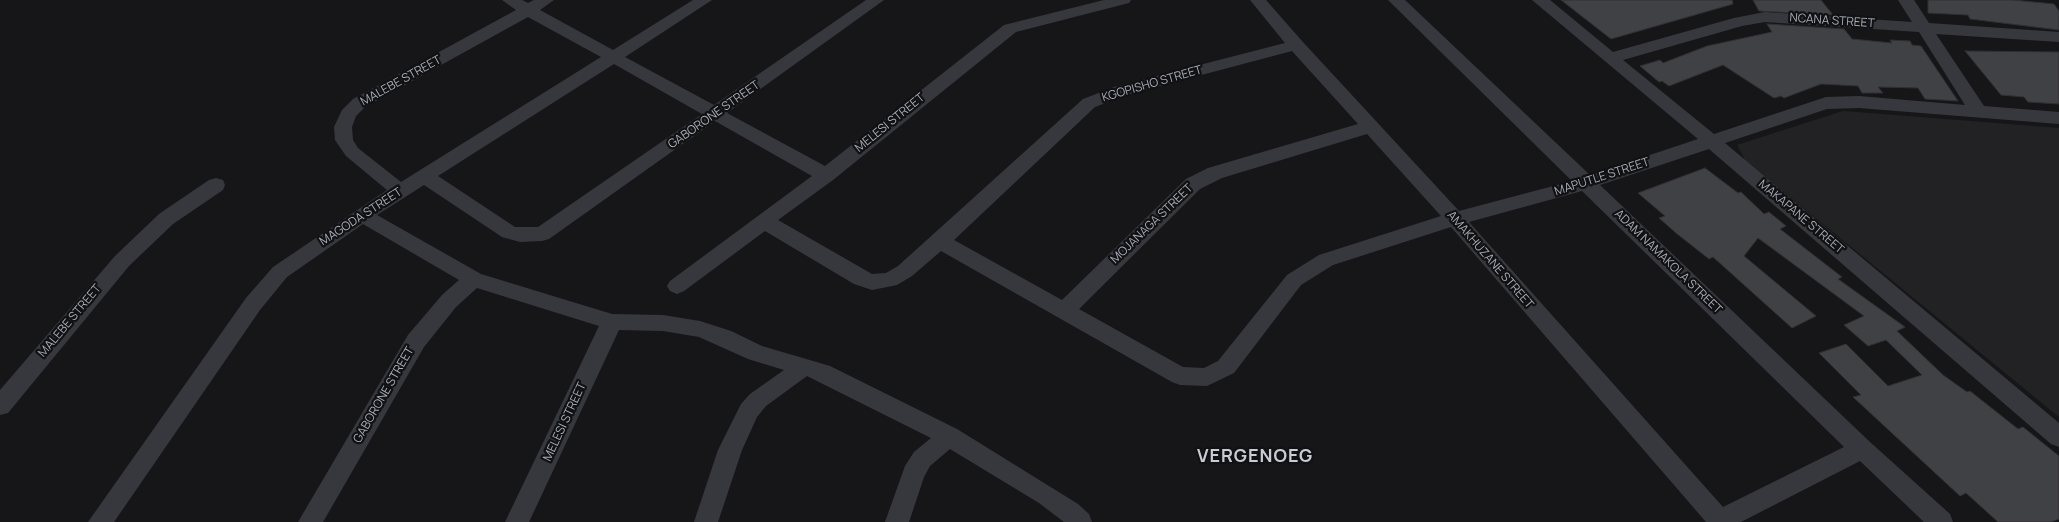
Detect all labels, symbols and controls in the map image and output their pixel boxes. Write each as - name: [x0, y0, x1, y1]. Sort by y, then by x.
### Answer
- street label: NCANA STREET: [1789, 11, 1875, 31]
- street label: MALEBE STREET: [358, 53, 444, 109]
- street label: KGOPISHO STREET: [1100, 63, 1204, 105]
- street label: GABORONE STREET: [665, 78, 763, 152]
- street label: MELESI STREET: [852, 91, 928, 155]
- street label: MAPUTLE STREET: [1553, 155, 1651, 199]
- street label: MAKAPANE STREET: [1755, 177, 1847, 257]
- street label: MOJANAGA STREET: [1108, 181, 1196, 267]
- street label: MAGODA STREET: [317, 185, 405, 249]
- street label: ADAM NAMAKOLA STREET: [1611, 207, 1725, 317]
- street label: AMAKHUZANE STREET: [1444, 208, 1536, 312]
- street label: MALEBE STREET: [35, 282, 105, 360]
- street label: GABORONE STREET: [351, 344, 417, 446]
- street label: MELESI STREET: [540, 380, 590, 464]
- district label: VERGENOEG: [1196, 446, 1314, 468]

